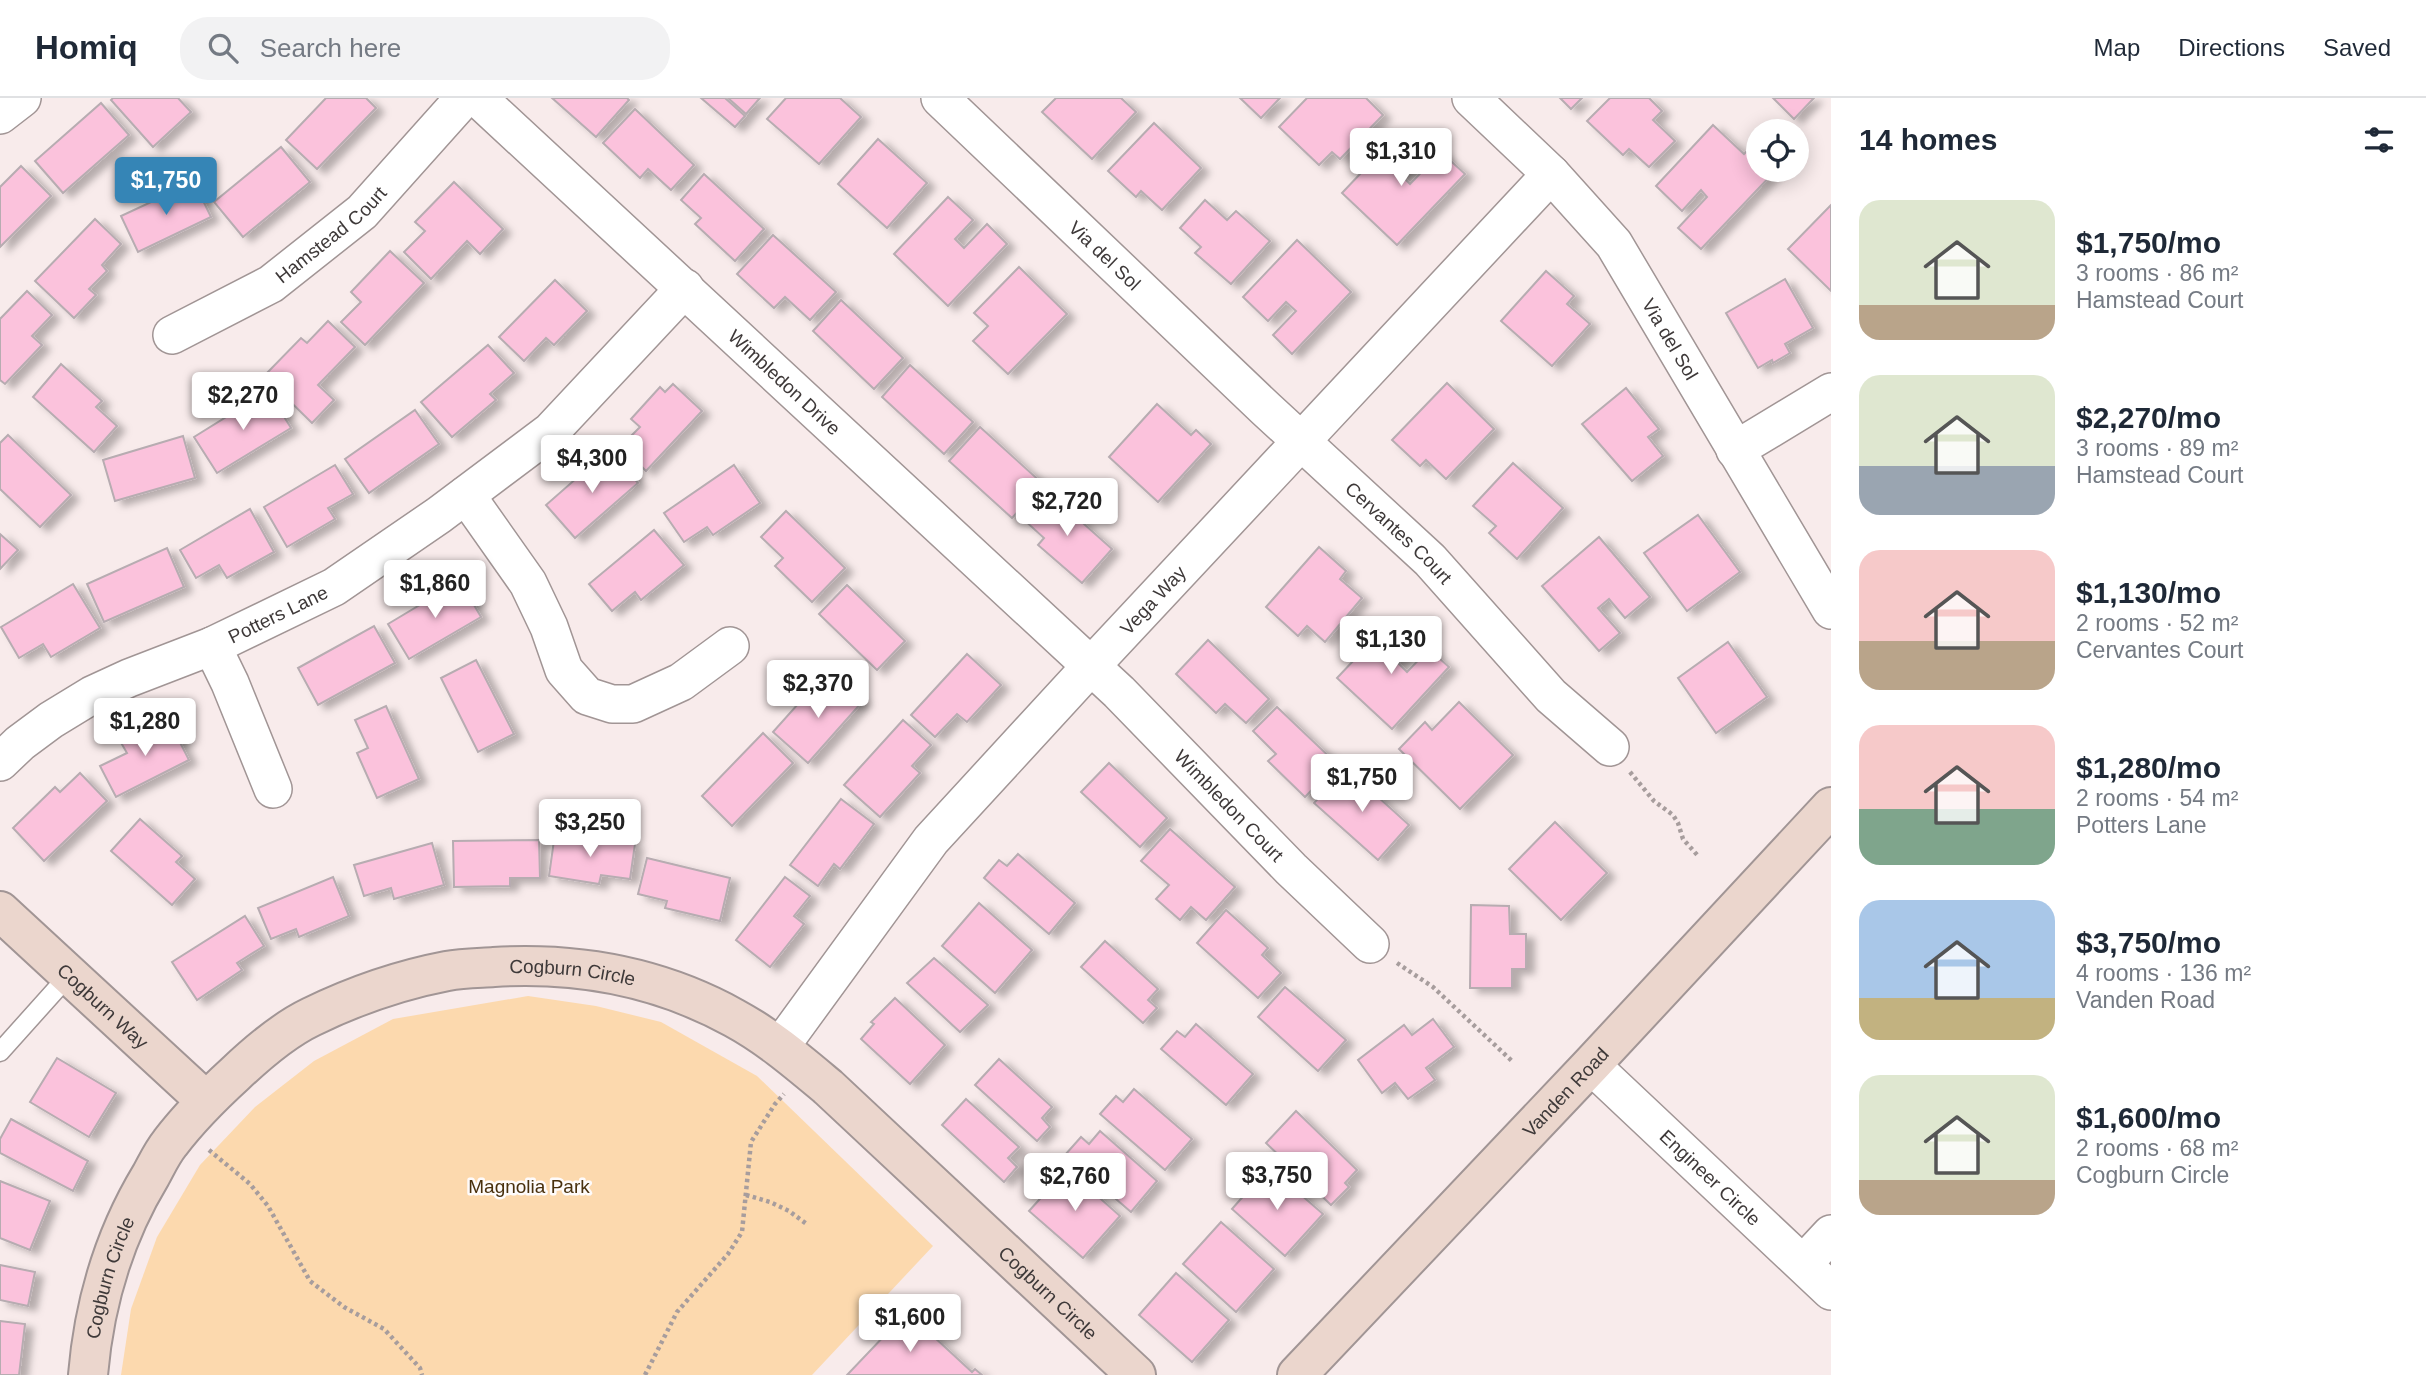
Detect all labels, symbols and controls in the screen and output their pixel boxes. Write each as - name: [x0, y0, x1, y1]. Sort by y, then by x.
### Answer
- search box: [180, 17, 670, 80]
- text: Homiq: [35, 29, 138, 66]
- icon: search: [204, 29, 242, 67]
- text: Search here: [260, 33, 401, 63]
- text: Map: [2094, 34, 2140, 61]
- text: Directions: [2178, 34, 2285, 61]
- text: Saved: [2323, 34, 2391, 61]
- map controls: [1746, 119, 1809, 182]
- button: locate: [1746, 119, 1809, 182]
- icon: filters: [2360, 121, 2398, 159]
- text: 14 homes: [1859, 123, 1997, 156]
- pin: $1,310: [1344, 129, 1458, 188]
- text: $1,310: [1366, 138, 1436, 164]
- pin: $1,750: [109, 158, 223, 217]
- text: $1,750: [131, 167, 201, 193]
- street label: Hamstead Court: [271, 181, 391, 287]
- street label: Via del Sol: [1065, 217, 1145, 294]
- text: $1,750/mo: [2076, 226, 2221, 259]
- icon: home: [1915, 228, 1999, 312]
- text: 3 rooms · 86 m²: [2076, 260, 2238, 286]
- text: Hamstead Court: [2076, 287, 2243, 313]
- street label: Via del Sol: [1638, 295, 1702, 383]
- street label: Wimbledon Drive: [724, 325, 845, 439]
- pin: $2,270: [186, 372, 300, 432]
- text: $2,270: [208, 382, 278, 408]
- text: $2,270/mo: [2076, 401, 2221, 434]
- icon: home: [1915, 403, 1999, 487]
- text: 3 rooms · 89 m²: [2076, 435, 2238, 461]
- pin: $4,300: [535, 436, 649, 495]
- text: $4,300: [557, 445, 627, 471]
- text: Hamstead Court: [2076, 462, 2243, 488]
- street label: Cervantes Court: [1341, 477, 1457, 588]
- pin: $2,720: [1010, 478, 1124, 538]
- text: $2,720: [1032, 488, 1102, 514]
- pin: $1,860: [378, 560, 492, 620]
- street label: Vega Way: [1116, 561, 1190, 639]
- text: $1,860: [400, 570, 470, 596]
- text: $1,130/mo: [2076, 576, 2221, 609]
- icon: home: [1915, 578, 1999, 662]
- street label: Potters Lane: [225, 581, 331, 647]
- text: 2 rooms · 52 m²: [2076, 610, 2238, 636]
- pin: $1,130: [1334, 616, 1448, 676]
- text: $1,130: [1356, 626, 1426, 652]
- text: Cervantes Court: [2076, 637, 2243, 663]
- pin: $2,370: [761, 660, 875, 720]
- text: $2,370: [783, 670, 853, 696]
- pin: $1,280: [88, 698, 202, 758]
- text: $1,280: [110, 708, 180, 734]
- street label: Wimbledon Court: [1170, 745, 1288, 866]
- text: $1,280/mo: [2076, 751, 2221, 784]
- icon: home: [1915, 753, 1999, 837]
- pin: $1,750: [1305, 754, 1419, 814]
- text: $1,750: [1327, 764, 1397, 790]
- text: 2 rooms · 54 m²: [2076, 785, 2238, 811]
- pin: $3,250: [533, 800, 647, 859]
- text: $3,250: [555, 809, 625, 835]
- text: Potters Lane: [2076, 812, 2206, 838]
- text: $3,750/mo: [2076, 926, 2221, 959]
- icon: home: [1915, 928, 1999, 1012]
- street label: Cogburn Circle: [509, 956, 638, 989]
- street label: Cogburn Way: [53, 959, 153, 1053]
- text: 4 rooms · 136 m²: [2076, 960, 2251, 986]
- text: Vanden Road: [2076, 987, 2215, 1013]
- street label: Vanden Road: [1518, 1043, 1612, 1141]
- text: $1,600/mo: [2076, 1101, 2221, 1134]
- icon: home: [1915, 1103, 1999, 1187]
- street label: Engineer Circle: [1656, 1125, 1765, 1230]
- text: 2 rooms · 68 m²: [2076, 1135, 2238, 1161]
- pin: $3,750: [1220, 1152, 1334, 1212]
- pin: $2,760: [1018, 1154, 1132, 1213]
- text: $3,750: [1242, 1162, 1312, 1188]
- text: Cogburn Circle: [2076, 1162, 2229, 1188]
- text: $2,760: [1040, 1163, 1110, 1189]
- park label: Magnolia Park: [468, 1176, 590, 1197]
- street label: Cogburn Circle: [82, 1213, 138, 1340]
- street label: Cogburn Circle: [995, 1242, 1102, 1344]
- pin: $1,600: [853, 1294, 967, 1354]
- text: $1,600: [875, 1304, 945, 1330]

